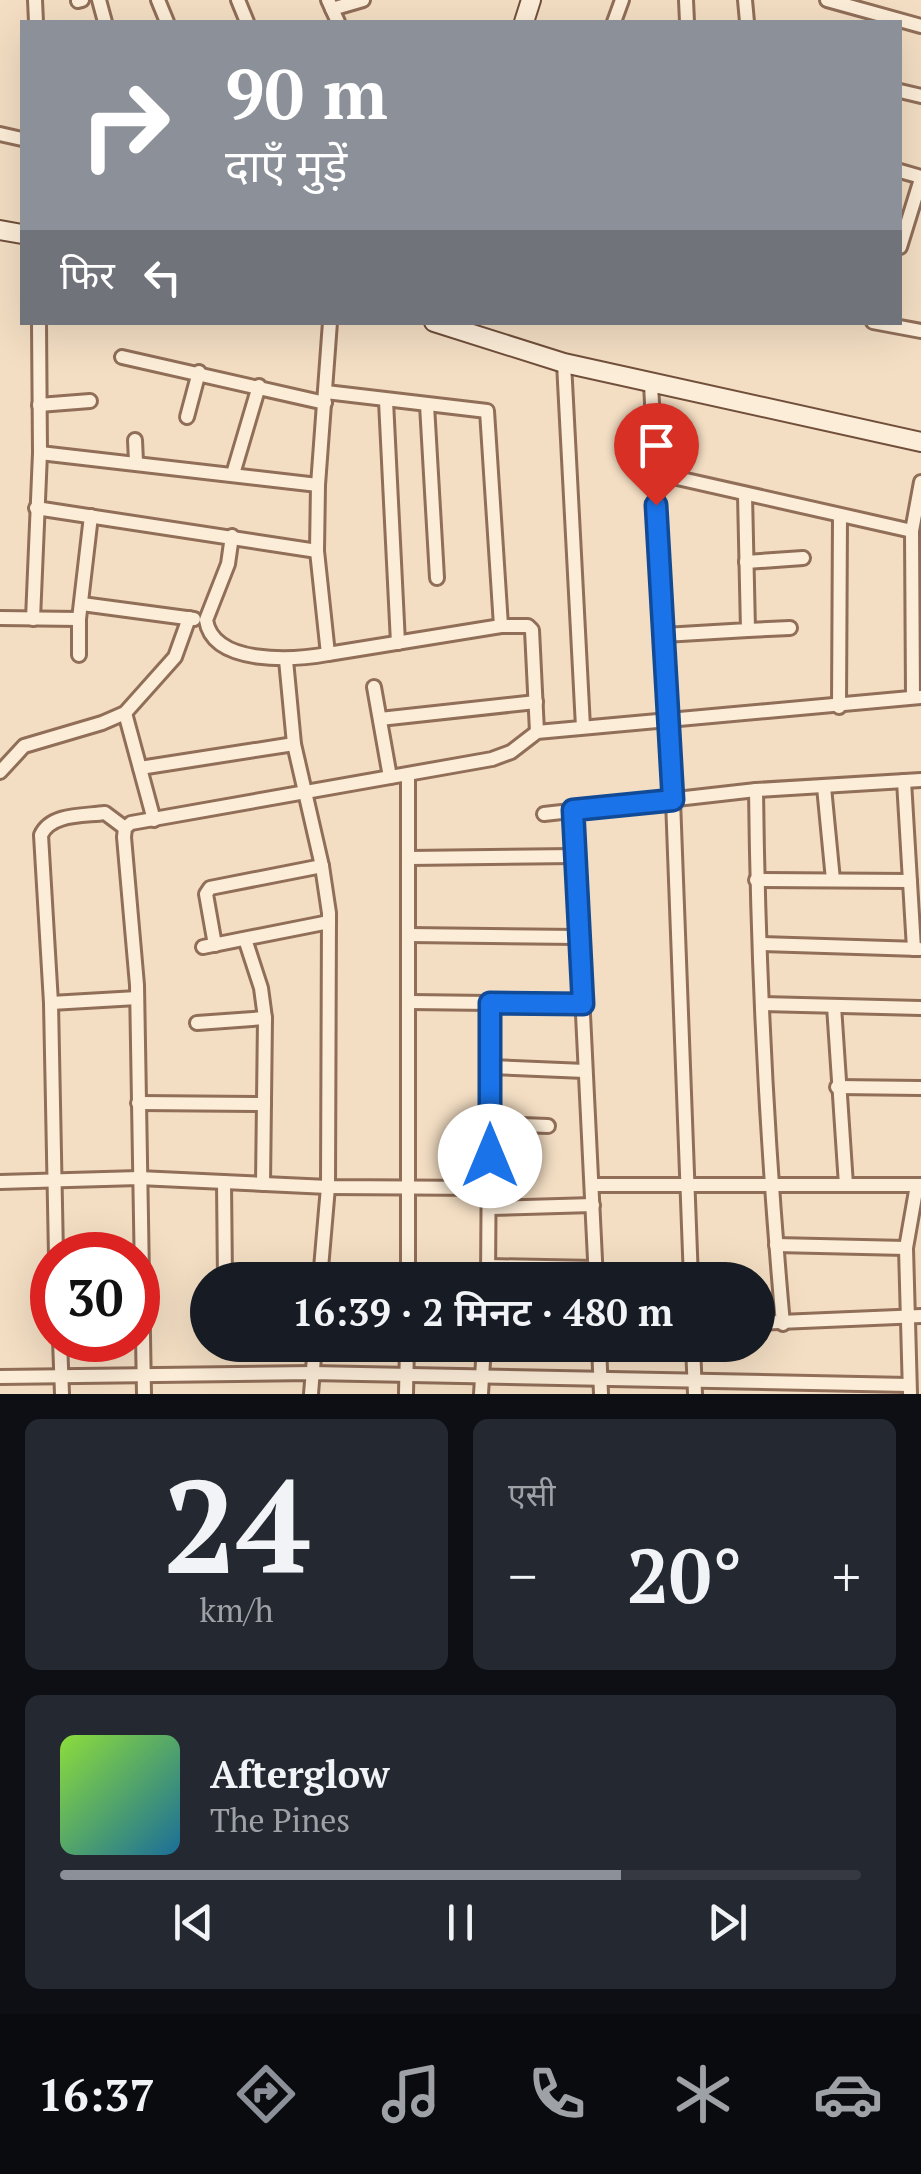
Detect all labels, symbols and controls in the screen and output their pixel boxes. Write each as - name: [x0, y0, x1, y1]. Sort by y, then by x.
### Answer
- text: 90 m: [225, 46, 388, 139]
- icon: right: [60, 60, 190, 190]
- text: दाएँ मुड़ें: [225, 135, 347, 195]
- text: फिर: [60, 250, 115, 300]
- icon: left: [135, 250, 190, 305]
- pin: [614, 403, 699, 506]
- icon: arrive: [629, 418, 684, 473]
- position arrow: [438, 1104, 542, 1208]
- speed limit sign: 30: [30, 1232, 160, 1362]
- text: 16:39 · 2 मिनट · 480 m: [292, 1287, 673, 1337]
- text: 24: [163, 1438, 310, 1610]
- text: एसी: [508, 1473, 556, 1515]
- text: 20°: [627, 1525, 742, 1624]
- text: −: [508, 1539, 537, 1612]
- text: +: [832, 1539, 861, 1612]
- text: km/h: [200, 1589, 273, 1631]
- text: Afterglow: [210, 1749, 390, 1799]
- text: The Pines: [210, 1799, 350, 1841]
- icon: previous: [166, 1895, 221, 1950]
- icon: pause: [433, 1895, 488, 1950]
- icon: next: [700, 1895, 755, 1950]
- icon: directions: [231, 2059, 301, 2129]
- icon: music: [376, 2059, 446, 2129]
- icon: phone: [522, 2059, 592, 2129]
- icon: climate: [668, 2059, 738, 2129]
- icon: car: [813, 2059, 883, 2129]
- text: 16:37: [38, 2064, 155, 2124]

